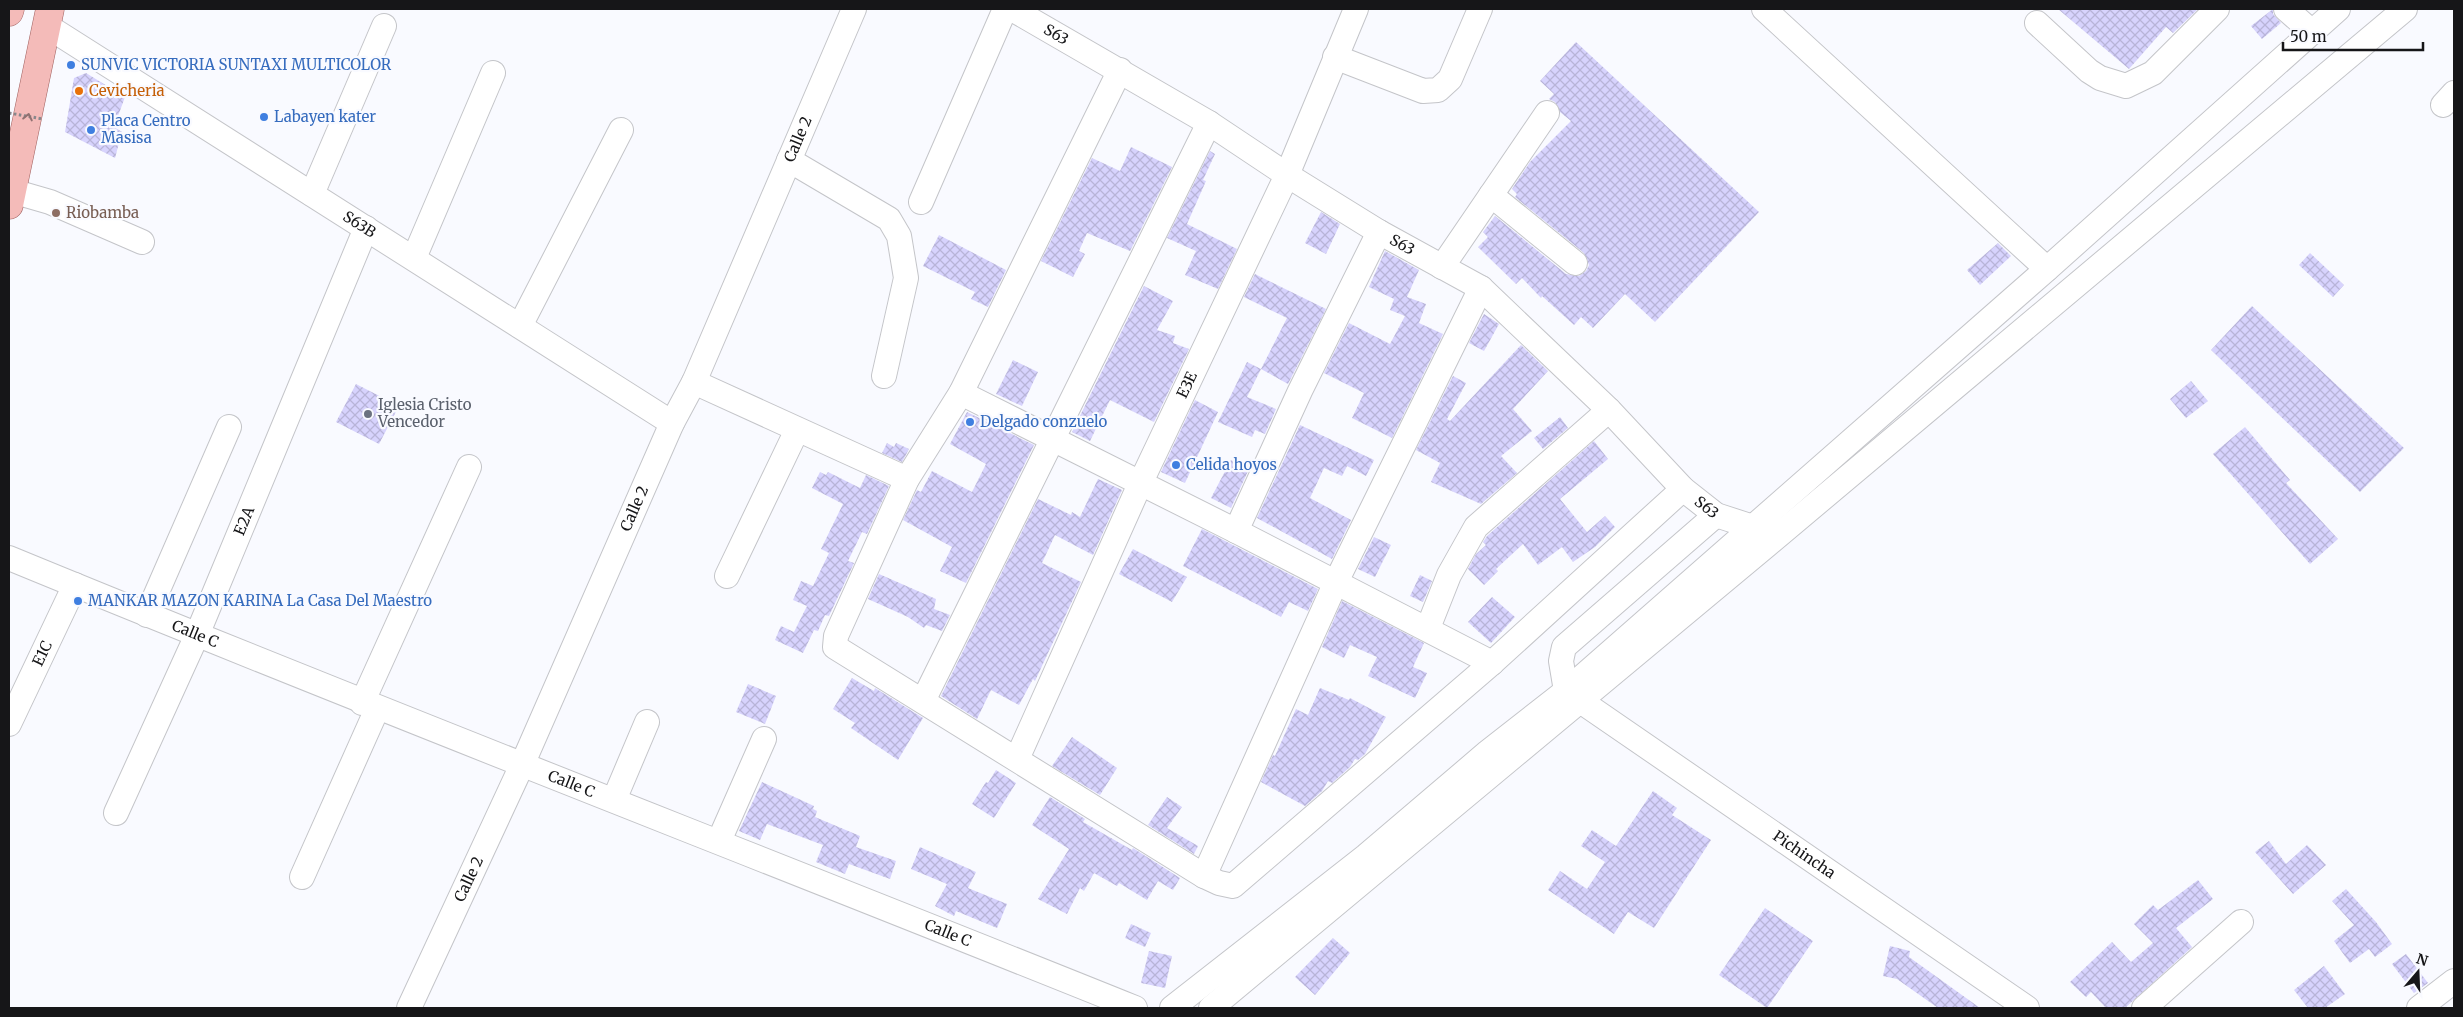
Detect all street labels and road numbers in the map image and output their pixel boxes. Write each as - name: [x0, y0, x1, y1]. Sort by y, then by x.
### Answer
- street label: S63: [1041, 19, 1072, 49]
- street label: Calle 2: [779, 113, 816, 165]
- street label: S63B: [340, 206, 380, 241]
- street label: S63: [1387, 230, 1418, 259]
- street label: E3E: [1172, 368, 1201, 401]
- street label: Calle 2: [616, 483, 652, 534]
- street label: S63: [1691, 492, 1723, 523]
- street label: E2A: [229, 503, 258, 538]
- street label: Calle C: [169, 616, 222, 651]
- street label: E1C: [28, 637, 56, 669]
- street label: Calle C: [545, 766, 598, 801]
- street label: Pichincha: [1769, 826, 1839, 882]
- street label: Calle 2: [450, 853, 487, 905]
- street label: Calle C: [922, 915, 974, 951]

